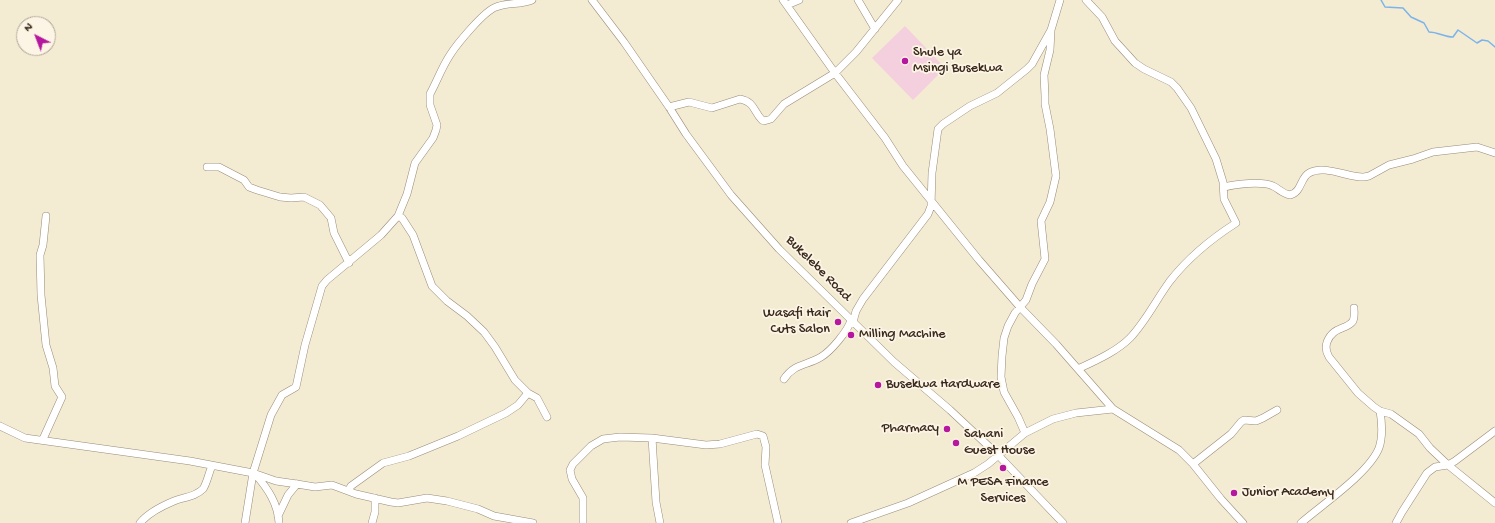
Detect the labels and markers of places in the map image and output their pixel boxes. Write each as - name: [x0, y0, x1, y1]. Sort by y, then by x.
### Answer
- place label: Shule ya Msingi Busekwa: [913, 45, 1003, 78]
- marker: Shule ya Msingi Busekwa: [900, 56, 910, 66]
- place label: Wasafi Hair Cuts Salon: [763, 306, 830, 338]
- marker: Wasafi Hair Cuts Salon: [833, 317, 843, 327]
- place label: Milling Machine: [859, 327, 946, 343]
- marker: Milling Machine: [846, 330, 856, 340]
- place label: Busekwa Hardware: [886, 377, 1000, 393]
- marker: Busekwa Hardware: [873, 380, 883, 390]
- place label: Pharmacy: [882, 421, 939, 437]
- marker: Pharmacy: [942, 424, 952, 434]
- place label: Sahani Guest House: [964, 427, 1035, 460]
- marker: Sahani Guest House: [951, 438, 961, 448]
- marker: M PESA Finance Services: [998, 463, 1008, 473]
- place label: M PESA Finance Services: [958, 475, 1048, 508]
- place label: Junior Academy: [1242, 485, 1334, 501]
- marker: Junior Academy: [1229, 488, 1239, 498]

